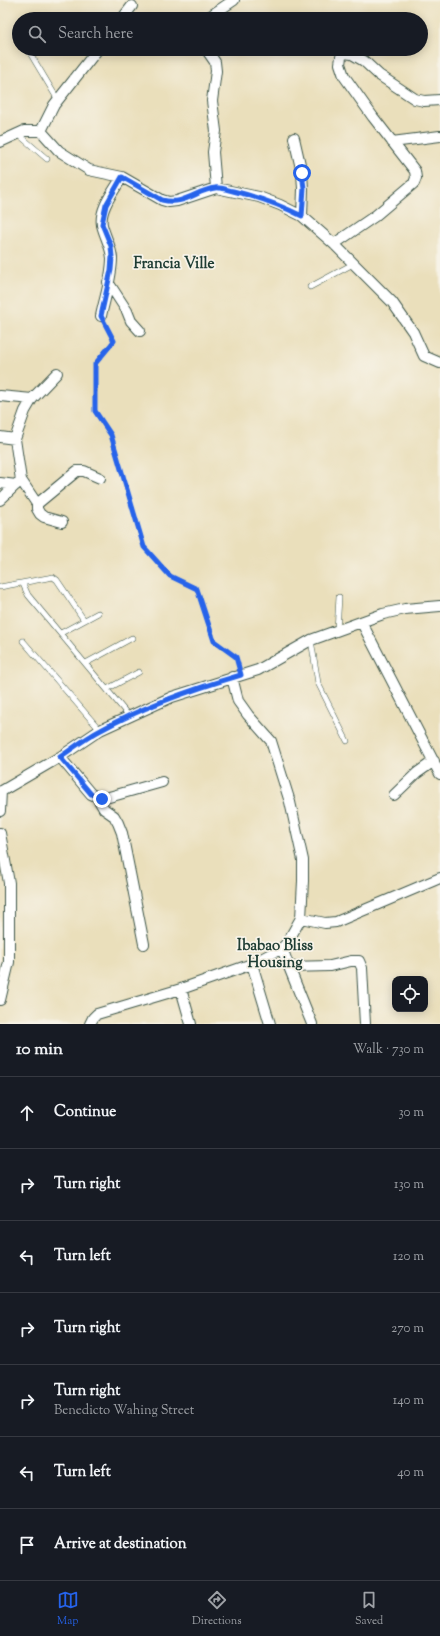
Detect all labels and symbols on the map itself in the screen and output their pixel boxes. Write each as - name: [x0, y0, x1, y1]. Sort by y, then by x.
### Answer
- route start: [293, 164, 311, 182]
- district label: Francia Ville: [133, 254, 215, 275]
- route end: [93, 790, 111, 808]
- district label: Ibabao Bliss Housing: [237, 936, 313, 974]

